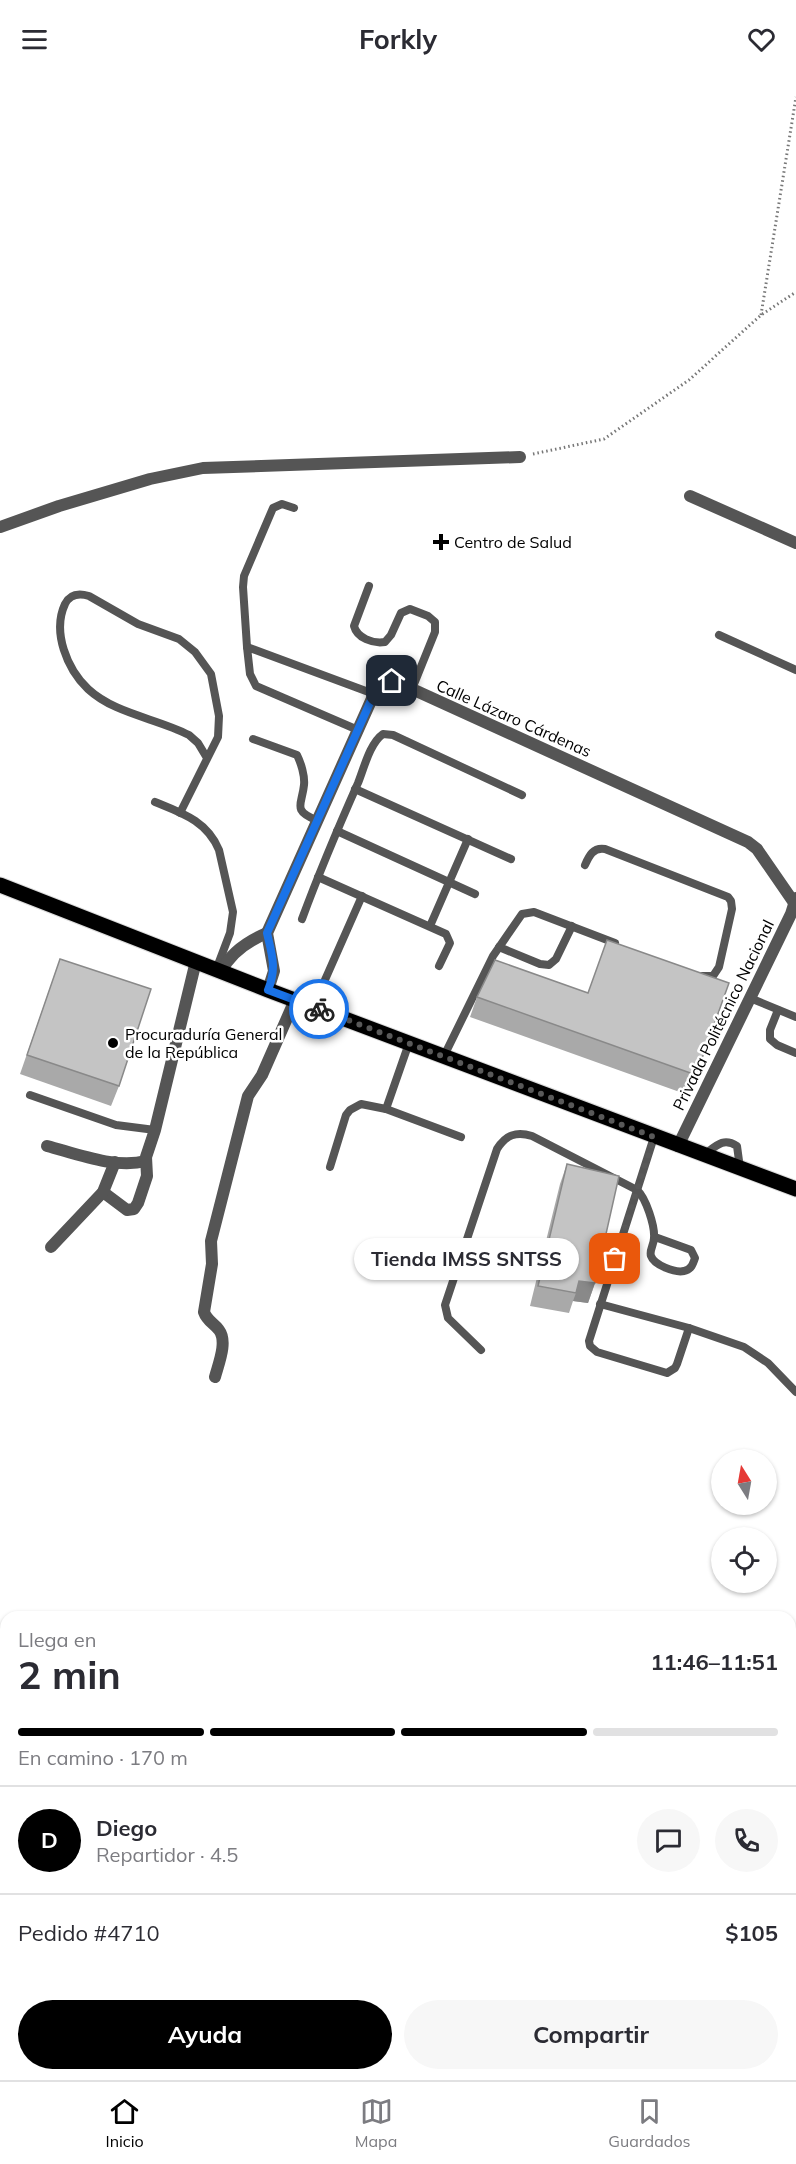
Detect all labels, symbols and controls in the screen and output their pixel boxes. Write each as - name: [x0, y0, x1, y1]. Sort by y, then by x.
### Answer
- text: Forkly: [359, 22, 437, 56]
- icon: menu: [18, 23, 51, 56]
- icon: heart: [745, 23, 778, 56]
- place label: Centro de Salud: [454, 532, 572, 552]
- marker: Centro de Salud: [432, 533, 450, 551]
- pin: [366, 655, 417, 706]
- icon: home: [375, 664, 408, 697]
- street label: Calle Lázaro Cárdenas: [433, 675, 595, 761]
- street label: Privada Politécnico Nacional: [668, 916, 778, 1114]
- courier: [289, 979, 349, 1039]
- icon: bike: [303, 993, 336, 1026]
- place label: Procuraduría General de la República: [125, 1024, 282, 1062]
- marker: Procuraduría General de la República: [106, 1036, 120, 1050]
- pin: [589, 1233, 640, 1284]
- callout: Tienda IMSS SNTSS: [354, 1238, 579, 1280]
- icon: bag: [598, 1242, 631, 1275]
- text: Tienda IMSS SNTSS: [371, 1246, 562, 1271]
- north arrow: [711, 1449, 777, 1515]
- map controls: [711, 1449, 777, 1593]
- button: locate: [711, 1527, 777, 1593]
- text: Llega en: [18, 1627, 96, 1652]
- text: 11:46–11:51: [650, 1648, 778, 1676]
- text: 2 min: [18, 1650, 121, 1699]
- text: En camino · 170 m: [18, 1745, 188, 1770]
- button: chat: [637, 1809, 700, 1872]
- button: phone: [715, 1809, 778, 1872]
- text: Diego: [96, 1814, 157, 1842]
- text: D: [41, 1826, 58, 1854]
- text: Repartidor · 4.5: [96, 1842, 238, 1867]
- text: Pedido #4710: [18, 1919, 160, 1947]
- text: $105: [725, 1919, 778, 1947]
- button: Ayuda: [18, 2000, 392, 2069]
- button: Compartir: [404, 2000, 778, 2069]
- tab: Inicio: [106, 2095, 144, 2151]
- tab: Mapa: [355, 2095, 397, 2151]
- tab: Guardados: [608, 2095, 690, 2151]

